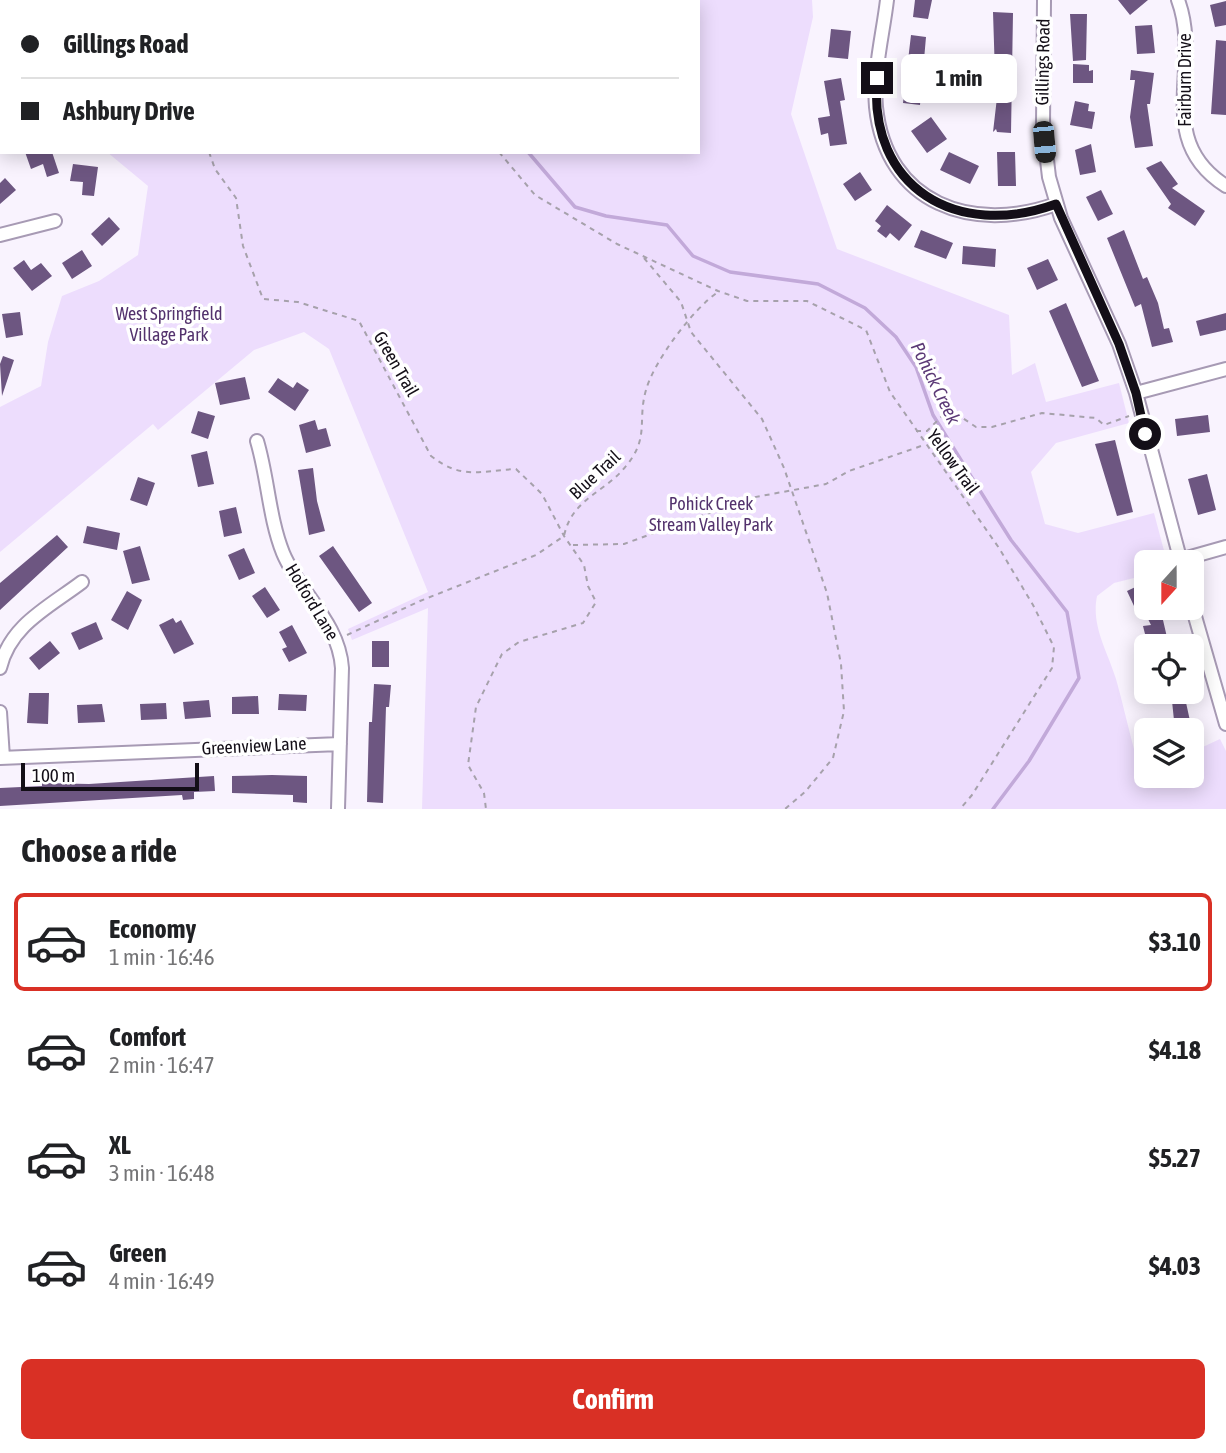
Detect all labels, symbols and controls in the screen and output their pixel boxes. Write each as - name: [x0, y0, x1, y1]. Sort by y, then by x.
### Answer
- street label: Gillings Road: [1031, 18, 1054, 106]
- text: Gillings Road: [63, 29, 189, 59]
- street label: Fairburn Drive: [1174, 33, 1195, 127]
- callout: 1 min: [902, 54, 1017, 102]
- route end: [861, 62, 893, 94]
- text: 1 min: [936, 65, 982, 91]
- text: Ashbury Drive: [63, 96, 195, 126]
- car: [1032, 120, 1057, 164]
- park label: West Springfield Village Park: [115, 303, 223, 345]
- street label: Green Trail: [369, 328, 423, 400]
- water label: Pohick Creek: [907, 338, 966, 428]
- route start: [1129, 418, 1161, 450]
- street label: Yellow Trail: [923, 425, 984, 498]
- street label: Blue Trail: [565, 446, 625, 503]
- park label: Pohick Creek Stream Valley Park: [649, 493, 773, 535]
- north arrow: [1134, 550, 1204, 620]
- map controls: [1134, 550, 1204, 788]
- street label: Holford Lane: [281, 560, 343, 644]
- button: locate: [1134, 634, 1204, 704]
- button: layers: [1134, 718, 1204, 788]
- street label: Greenview Lane: [201, 732, 307, 759]
- scale bar: [21, 760, 200, 792]
- text: 100 m: [32, 764, 75, 786]
- text: Choose a ride: [21, 832, 177, 869]
- icon: car: [25, 911, 88, 974]
- text: Economy: [109, 914, 196, 944]
- text: $3.10: [1149, 927, 1201, 957]
- text: 1 min · 16:46: [109, 944, 215, 970]
- icon: car: [25, 1019, 88, 1082]
- text: Comfort: [109, 1022, 186, 1052]
- text: $4.18: [1149, 1035, 1201, 1065]
- text: 2 min · 16:47: [109, 1052, 215, 1078]
- icon: car: [25, 1127, 88, 1190]
- text: XL: [109, 1130, 131, 1160]
- text: $5.27: [1149, 1143, 1201, 1173]
- text: 3 min · 16:48: [109, 1160, 215, 1186]
- icon: car: [25, 1235, 88, 1298]
- text: Green: [109, 1238, 167, 1268]
- text: $4.03: [1149, 1251, 1201, 1281]
- text: 4 min · 16:49: [109, 1268, 215, 1294]
- button: Confirm: [21, 1359, 1205, 1439]

